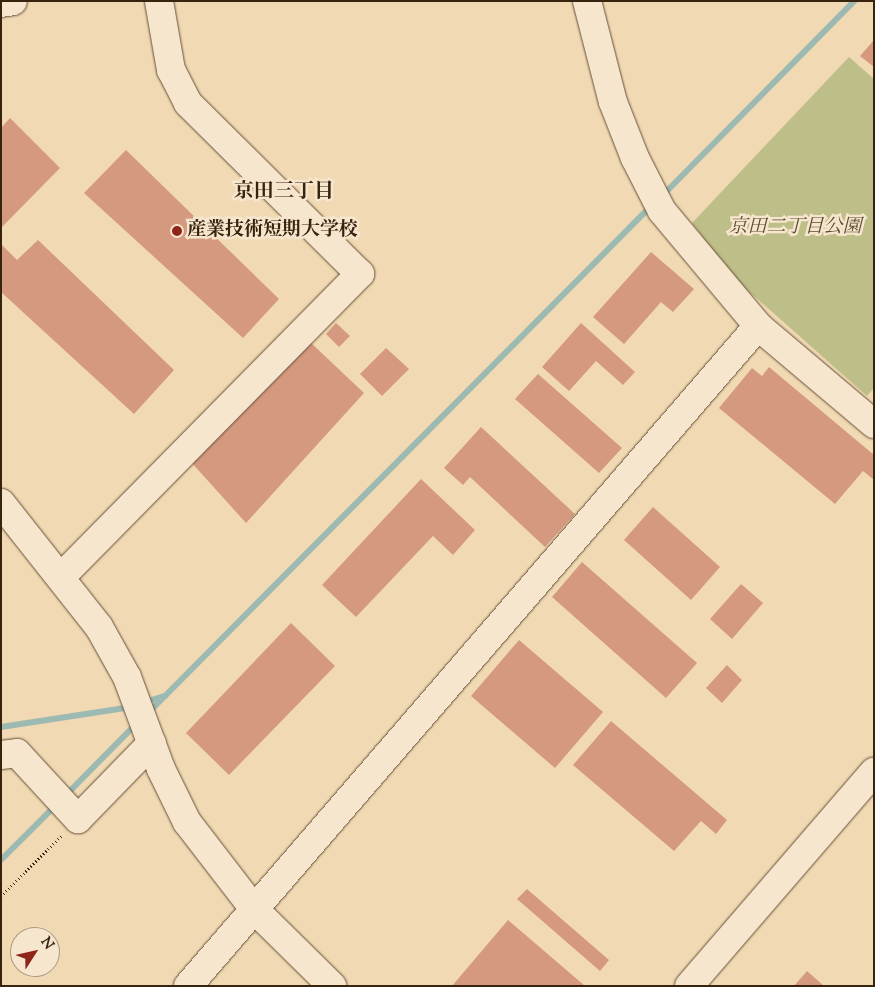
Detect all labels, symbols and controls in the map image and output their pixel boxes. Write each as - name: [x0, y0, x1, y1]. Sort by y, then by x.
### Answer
- district label: 京田三丁目: [234, 180, 334, 204]
- park label: 京田二丁目公園: [729, 217, 861, 239]
- place label: 産業技術短期大学校: [187, 220, 358, 242]
- marker: 産業技術短期大学校: [171, 225, 183, 237]
- north arrow: [10, 927, 60, 977]
- text: N: [35, 934, 58, 954]

